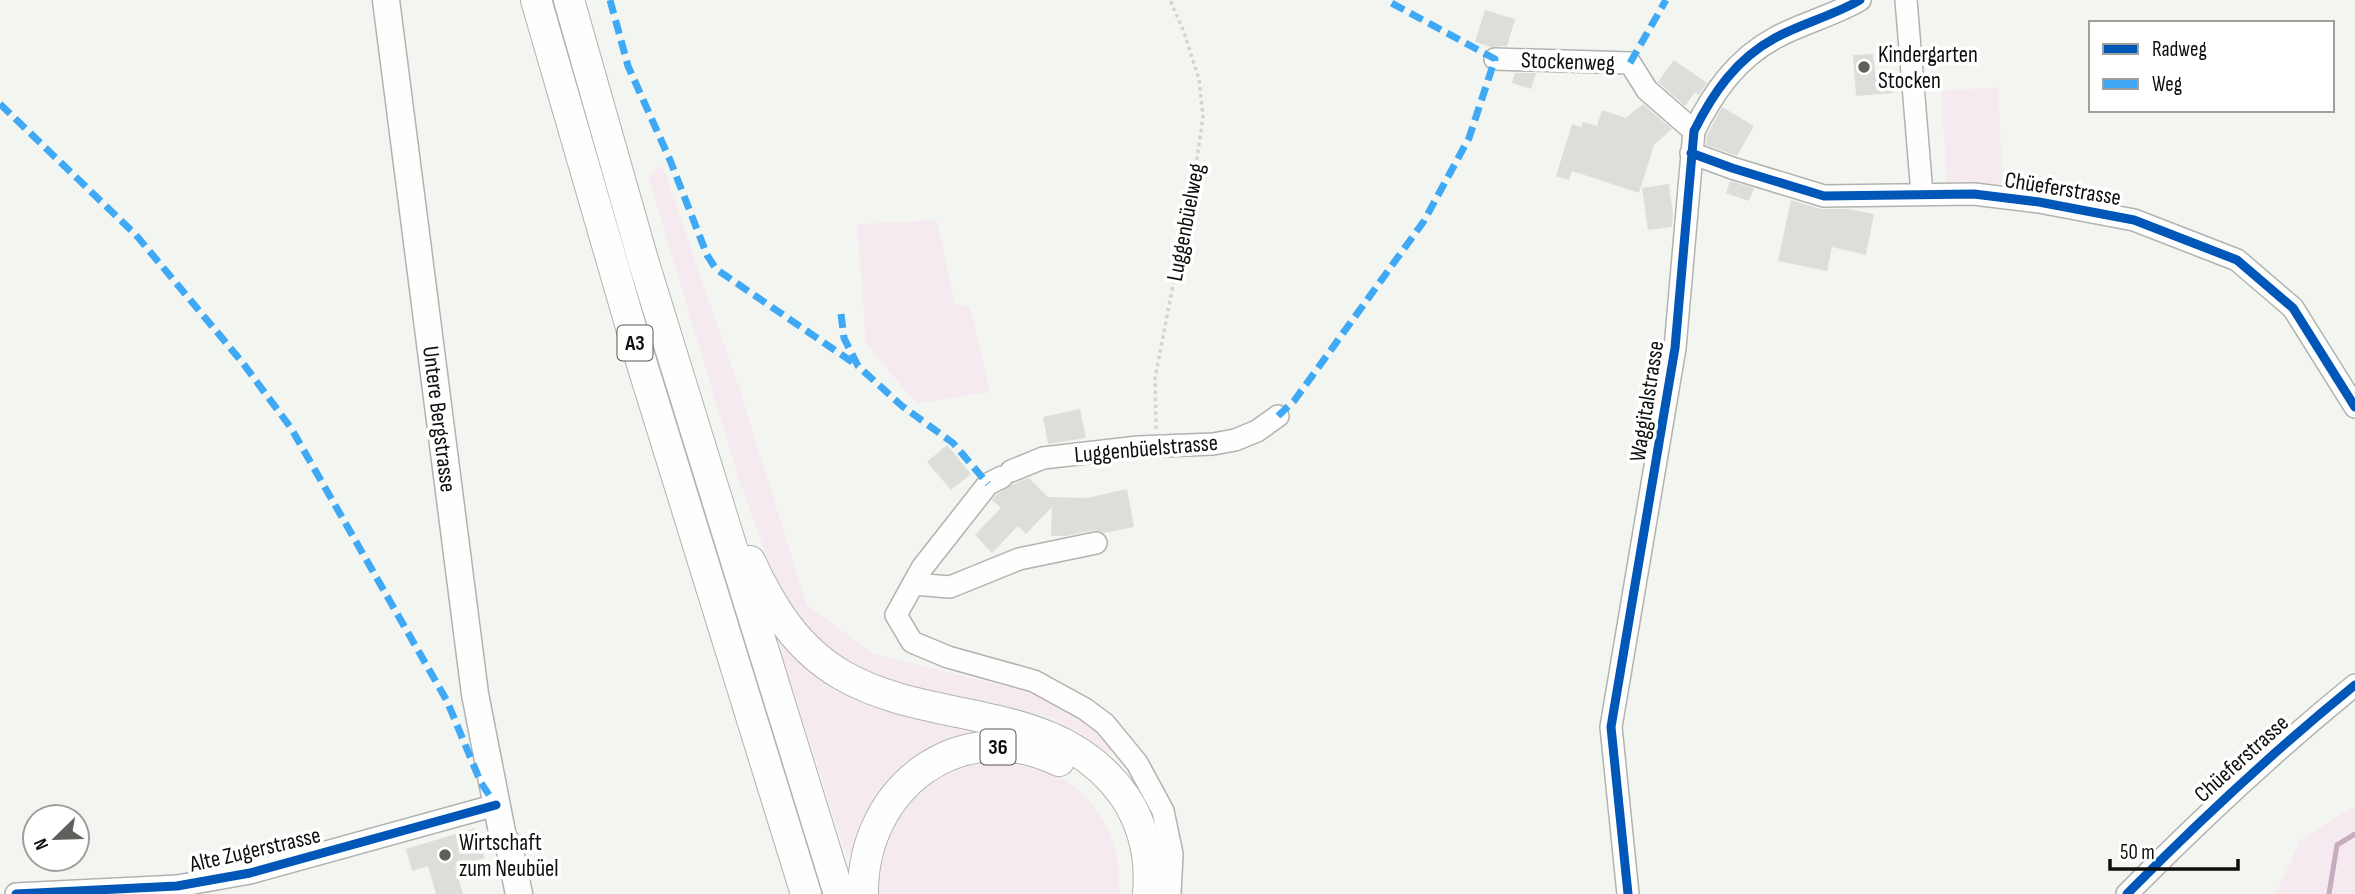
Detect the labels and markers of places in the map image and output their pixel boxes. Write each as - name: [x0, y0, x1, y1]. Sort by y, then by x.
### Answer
- place label: Kindergarten Stocken: [1878, 41, 1978, 95]
- marker: Kindergarten Stocken: [1856, 59, 1872, 75]
- place label: Wirtschaft zum Neubüel: [459, 829, 559, 883]
- marker: Wirtschaft zum Neubüel: [437, 847, 453, 863]

